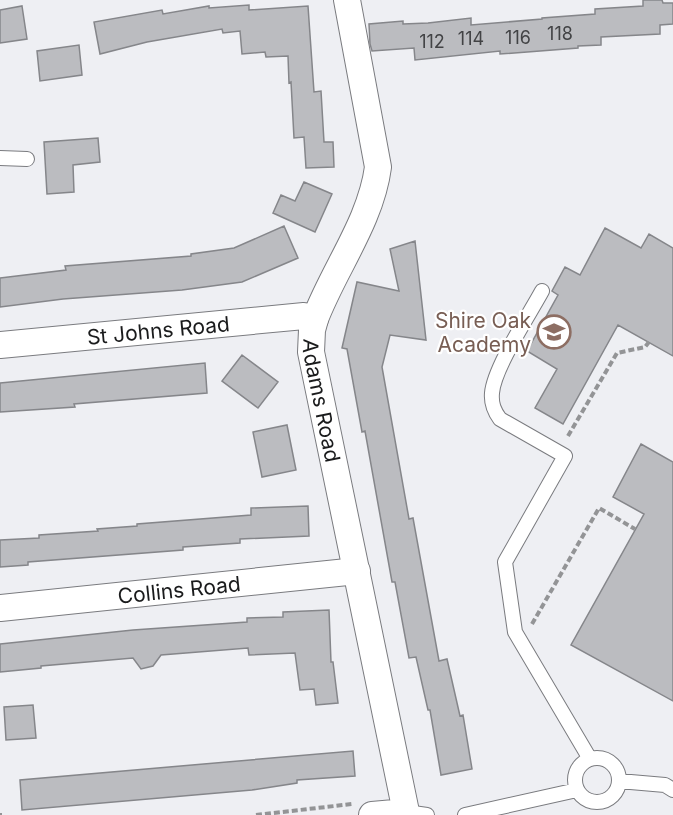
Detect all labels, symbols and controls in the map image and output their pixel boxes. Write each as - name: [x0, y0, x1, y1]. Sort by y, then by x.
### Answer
- house number: 118: [547, 23, 573, 44]
- house number: 116: [505, 27, 531, 48]
- house number: 114: [458, 28, 484, 49]
- house number: 112: [419, 31, 445, 52]
- place label: Shire Oak Academy: [435, 308, 531, 357]
- street label: St Johns Road: [86, 311, 231, 349]
- school or university icon: Shire Oak Academy: [536, 314, 572, 350]
- street label: Adams Road: [298, 338, 346, 464]
- street label: Collins Road: [116, 571, 242, 608]

